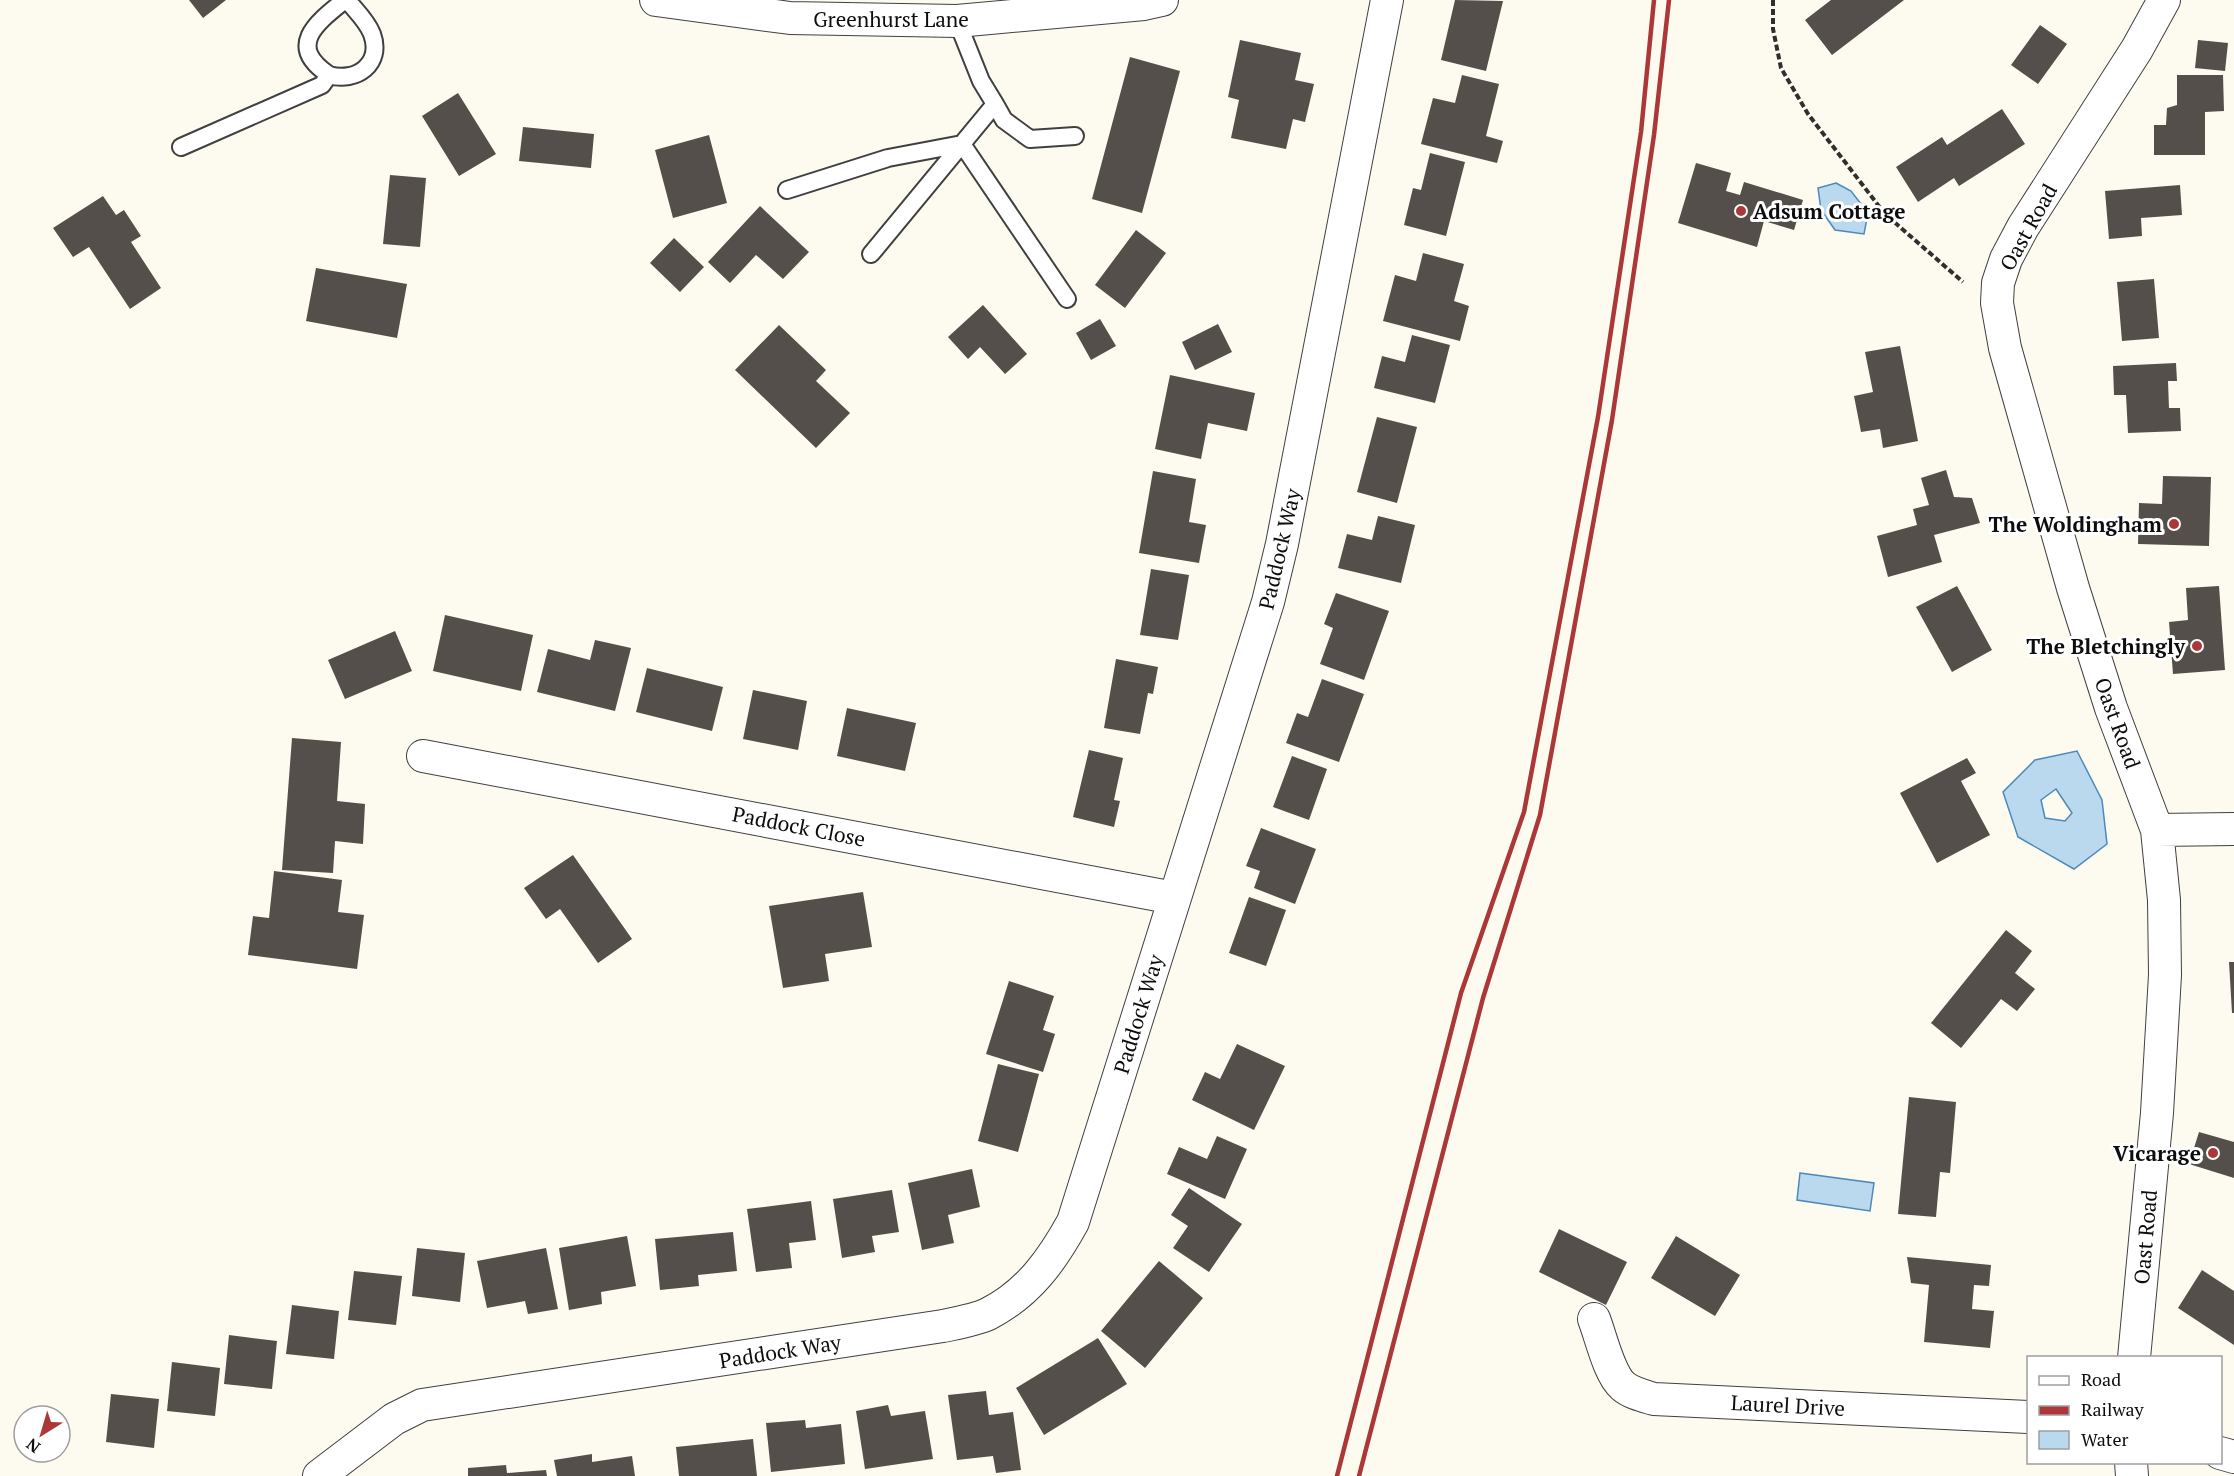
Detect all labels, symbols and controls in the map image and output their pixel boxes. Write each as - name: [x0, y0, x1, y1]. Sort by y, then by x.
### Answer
- street label: Greenhurst Lane: [813, 5, 969, 33]
- street label: Oast Road: [1993, 178, 2063, 275]
- place label: Adsum Cottage: [1753, 197, 1906, 225]
- marker: Adsum Cottage: [1734, 204, 1748, 218]
- street label: Paddock Way: [1251, 485, 1307, 612]
- place label: The Woldingham: [1989, 510, 2163, 538]
- marker: The Woldingham: [2167, 517, 2181, 531]
- place label: The Bletchingly: [2026, 632, 2186, 660]
- marker: The Bletchingly: [2190, 639, 2204, 653]
- street label: Oast Road: [2089, 674, 2148, 773]
- street label: Paddock Close: [730, 799, 868, 853]
- street label: Paddock Way: [1107, 951, 1170, 1077]
- place label: Vicarage: [2113, 1139, 2201, 1167]
- marker: Vicarage: [2206, 1146, 2220, 1160]
- street label: Oast Road: [2127, 1188, 2163, 1286]
- street label: Paddock Way: [717, 1327, 843, 1374]
- legend: [2027, 1356, 2222, 1464]
- text: Road: [2081, 1367, 2121, 1391]
- street label: Laurel Drive: [1730, 1388, 1846, 1422]
- text: Railway: [2081, 1397, 2145, 1421]
- north arrow: [12, 1404, 72, 1464]
- text: Water: [2081, 1427, 2128, 1451]
- text: N: [22, 1434, 44, 1458]

